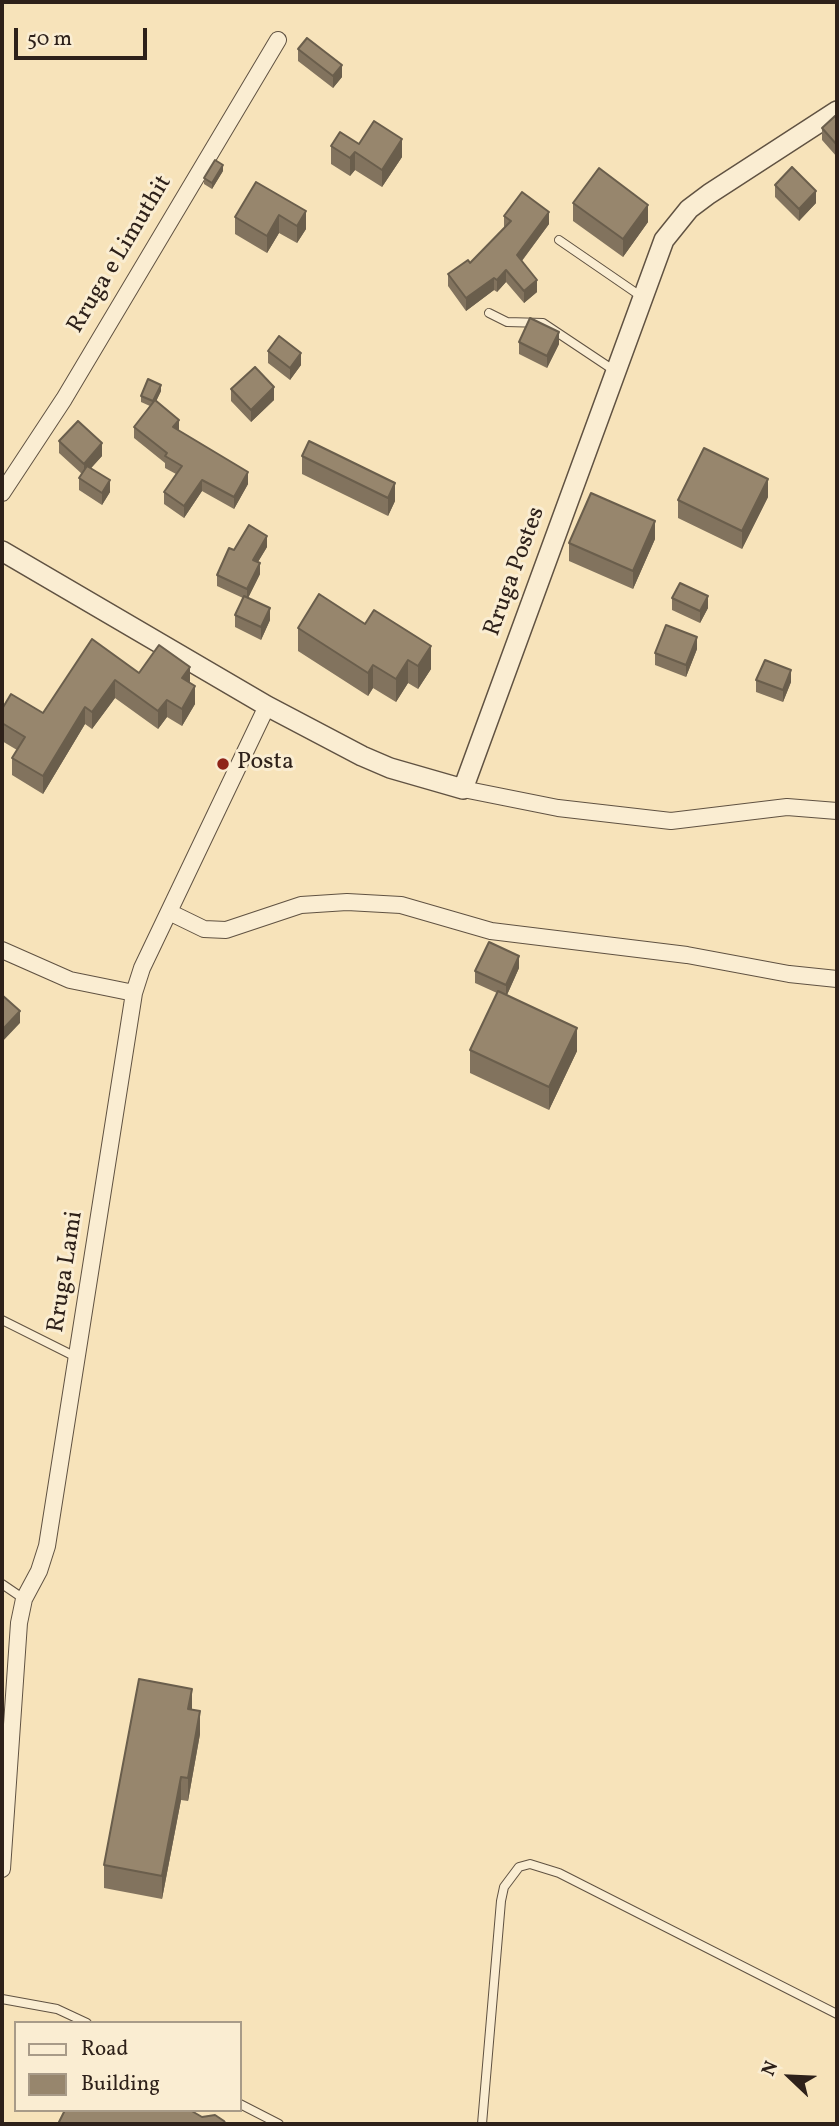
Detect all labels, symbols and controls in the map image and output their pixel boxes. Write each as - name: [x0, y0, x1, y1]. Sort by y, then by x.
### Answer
- scale bar: [18, 14, 150, 58]
- text: 50 m: [27, 25, 72, 54]
- street label: Rruga e Limuthit: [63, 171, 179, 339]
- street label: Rruga Postes: [479, 503, 553, 641]
- place label: Posta: [237, 750, 294, 778]
- marker: Posta: [215, 756, 231, 772]
- street label: Rruga Lami: [43, 1209, 91, 1335]
- legend: [14, 2021, 242, 2112]
- text: Road: [81, 2035, 128, 2064]
- north arrow: [755, 2042, 825, 2112]
- text: N: [756, 2057, 785, 2080]
- text: Building: [81, 2070, 160, 2099]

